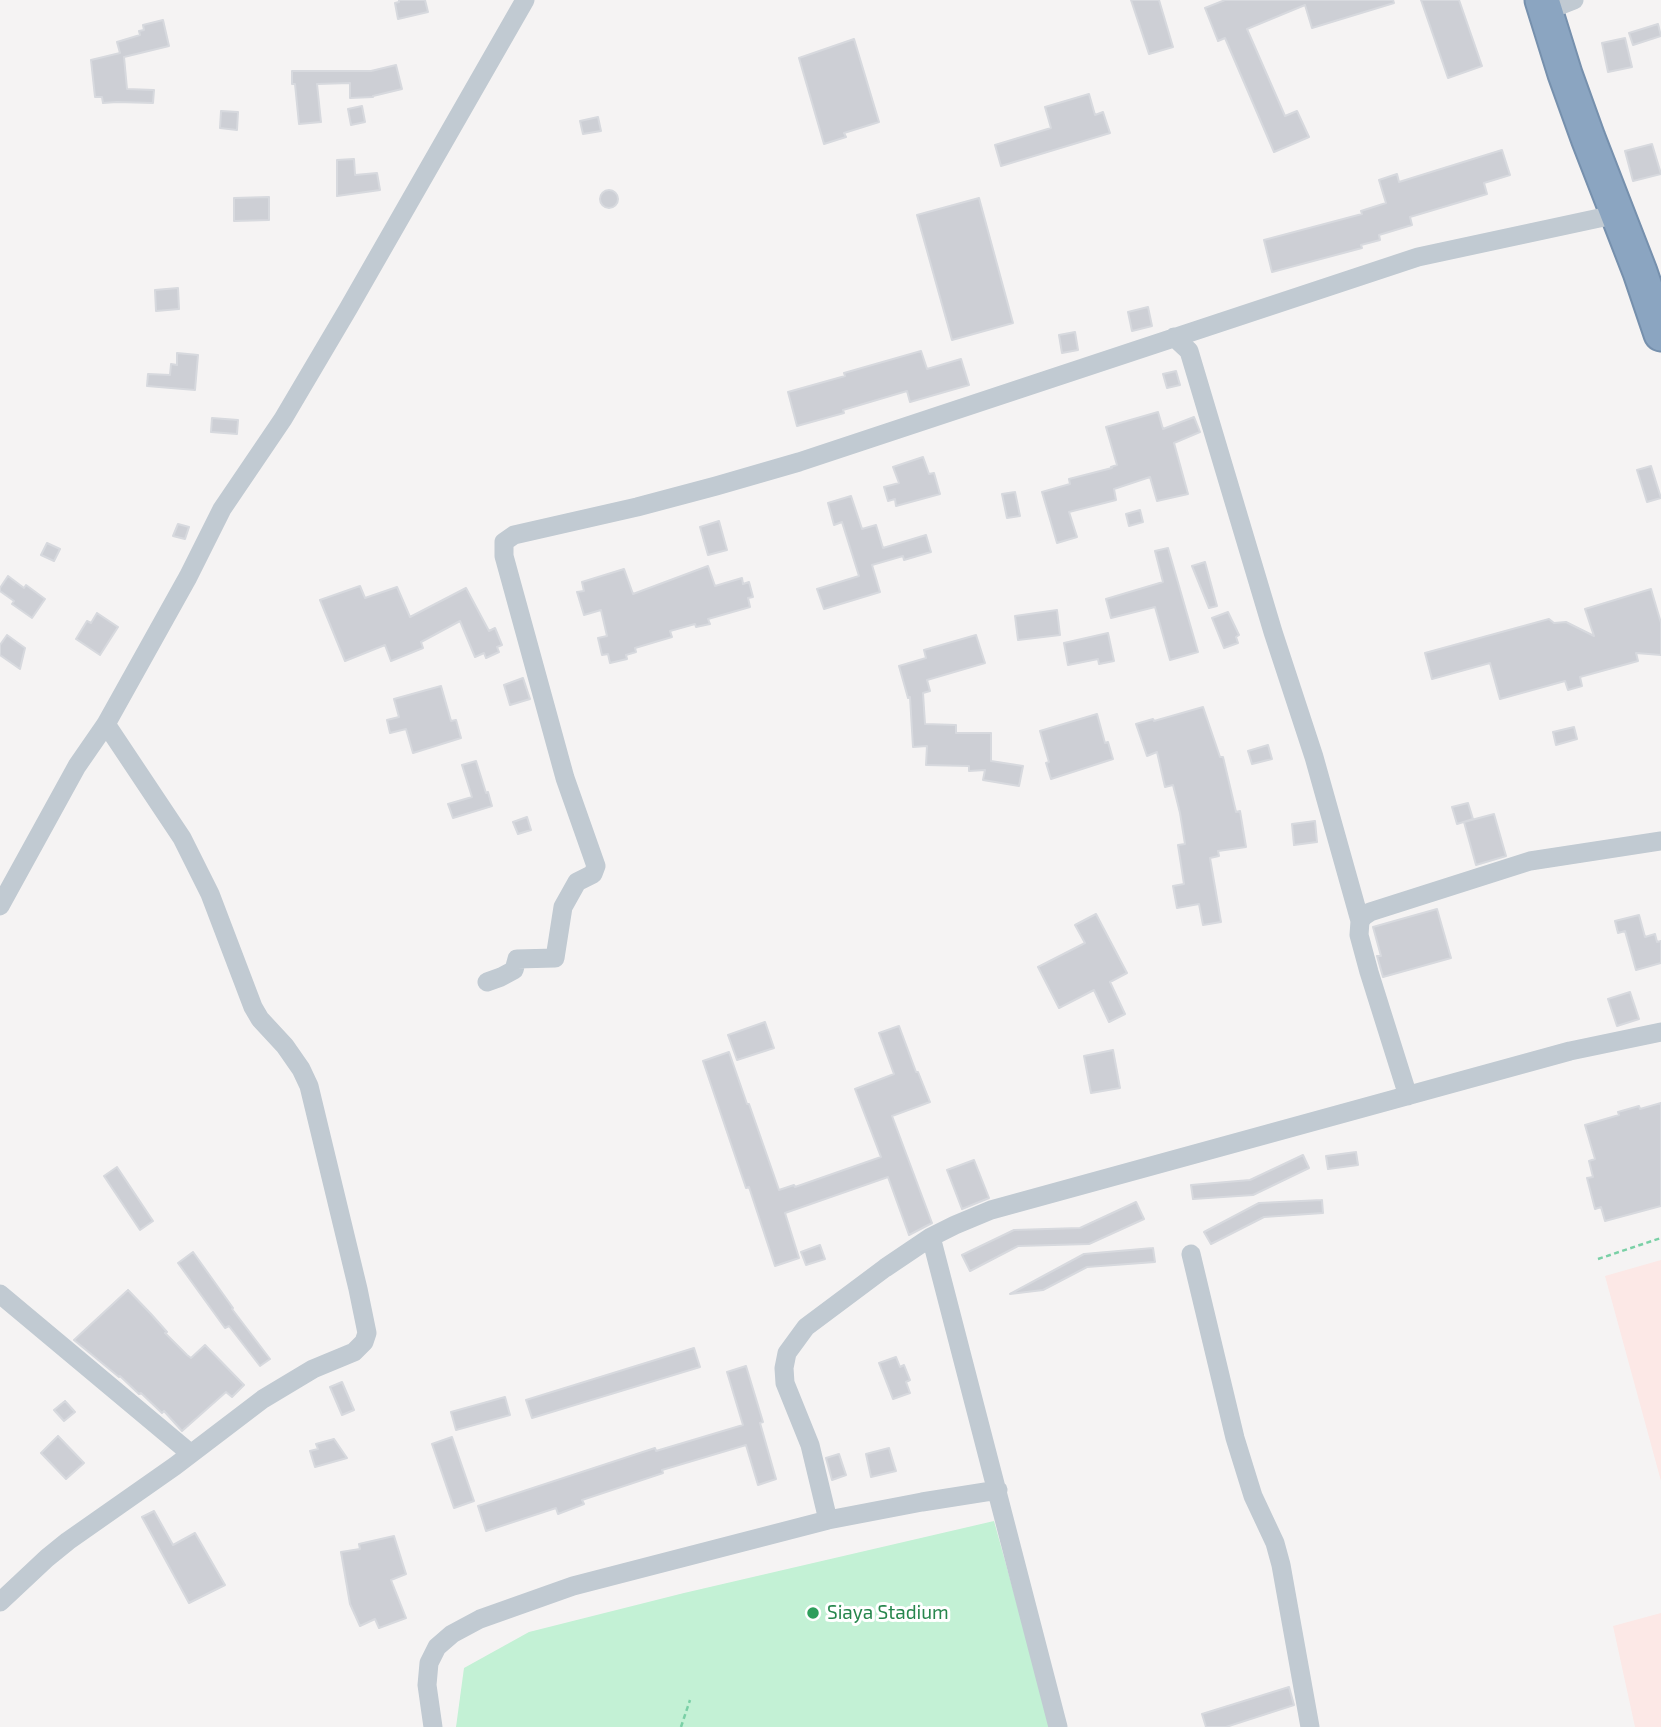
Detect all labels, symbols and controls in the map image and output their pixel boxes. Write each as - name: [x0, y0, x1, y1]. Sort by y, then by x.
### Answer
- place label: Siaya Stadium: [827, 1602, 949, 1624]
- marker: Siaya Stadium: [805, 1605, 821, 1621]

